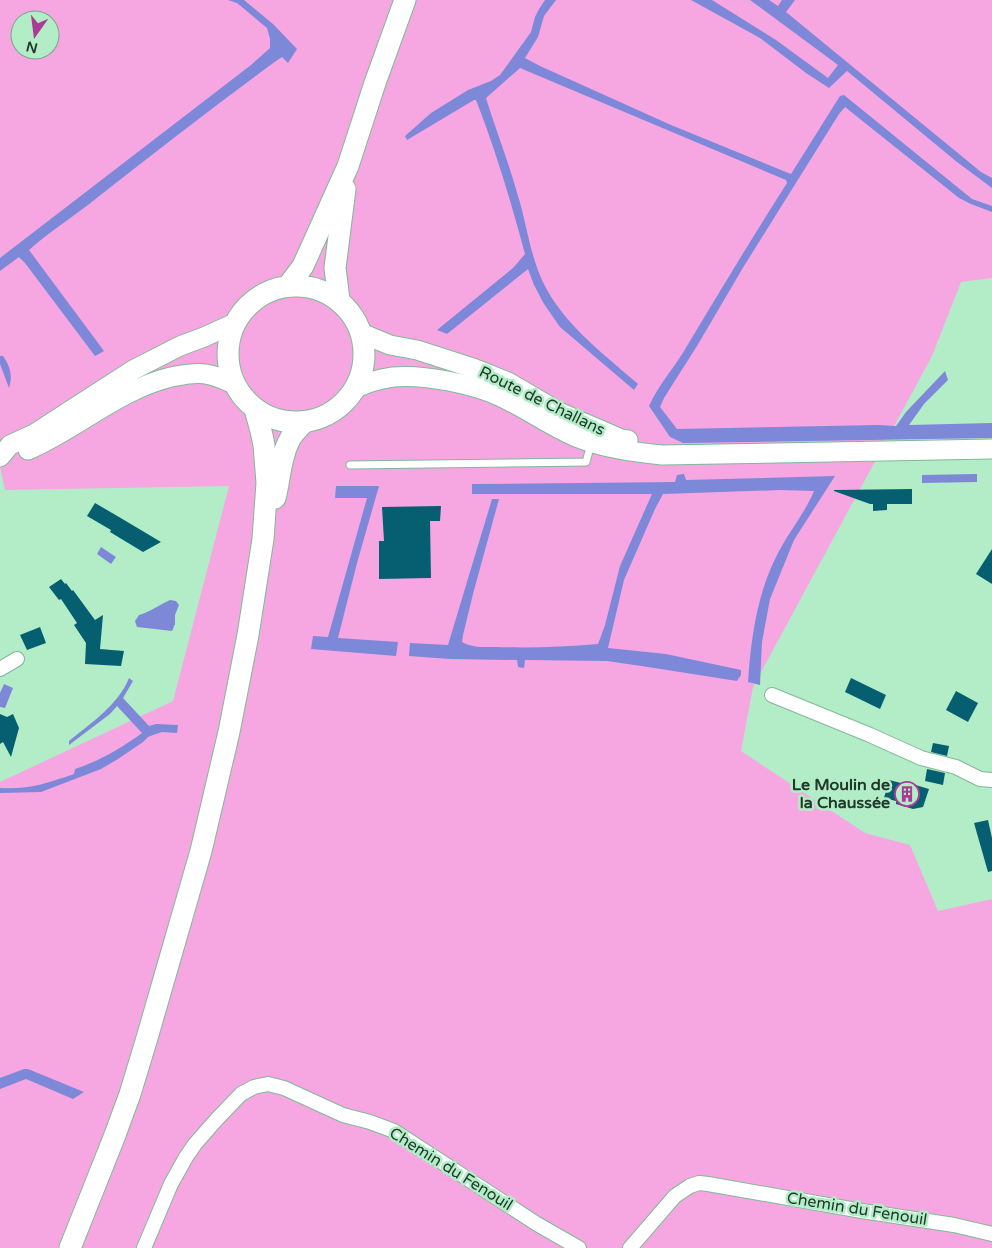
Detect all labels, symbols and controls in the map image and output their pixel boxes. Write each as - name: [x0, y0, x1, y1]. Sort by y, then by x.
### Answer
- north arrow: [10, 10, 60, 60]
- text: N: [24, 38, 39, 57]
- street label: Route de Challans: [476, 362, 608, 440]
- place label: Le Moulin de la Chaussée: [792, 775, 890, 813]
- building icon: Le Moulin de la Chaussée: [894, 781, 920, 807]
- street label: Chemin du Fenouil: [386, 1123, 516, 1215]
- street label: Chemin du Fenouil: [785, 1188, 929, 1230]

